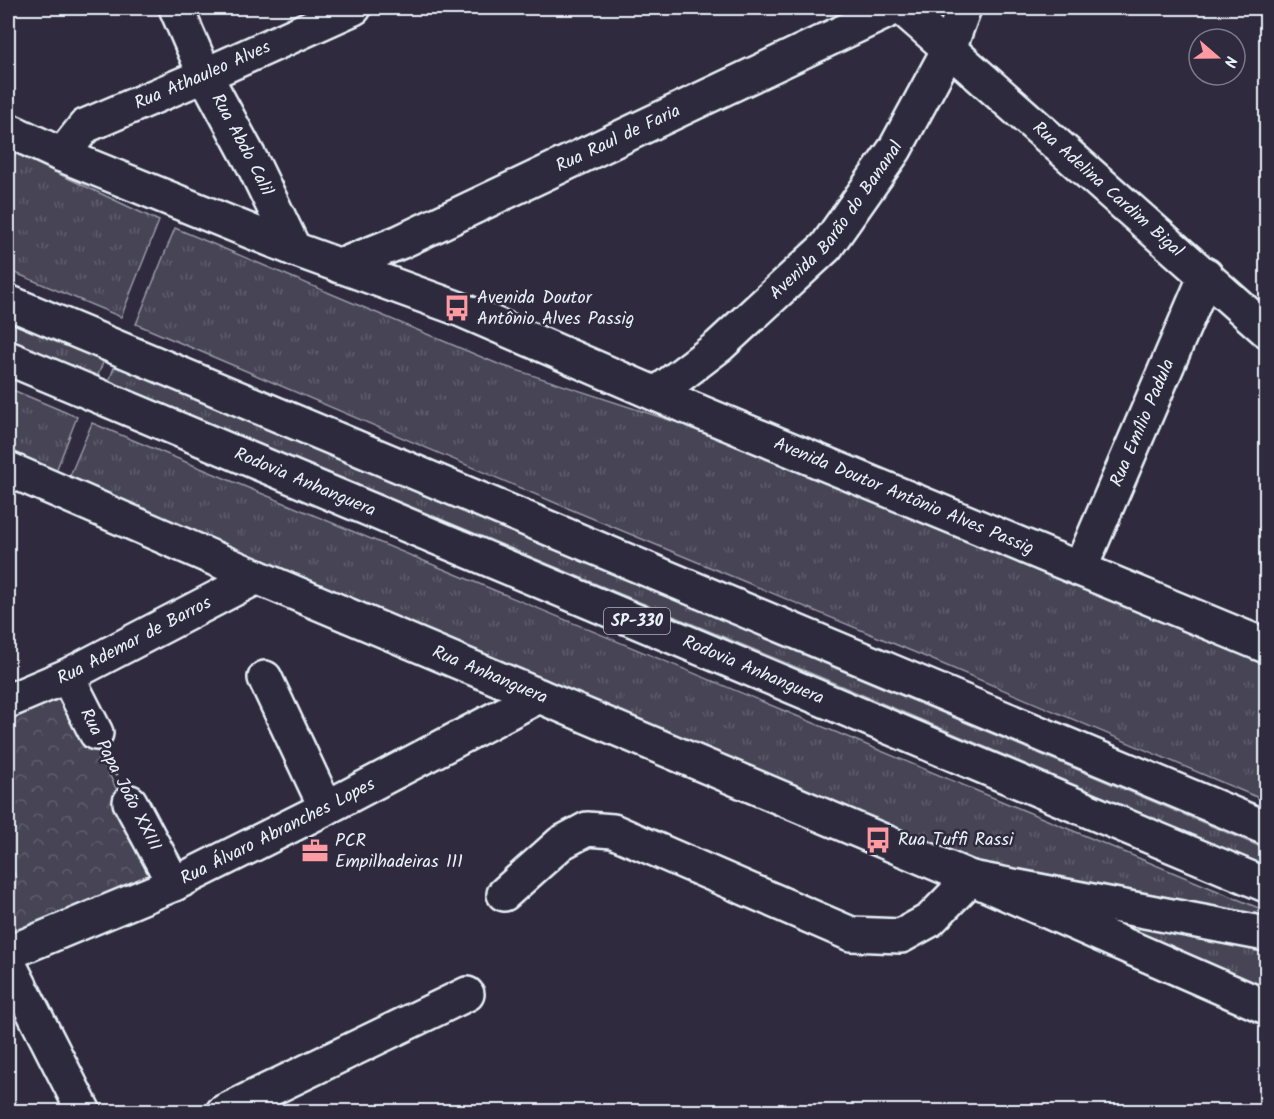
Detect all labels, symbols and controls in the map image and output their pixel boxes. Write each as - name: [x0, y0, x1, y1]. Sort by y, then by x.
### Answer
- north arrow: [1187, 27, 1247, 87]
- street label: Rua Athauleo Alves: [130, 33, 276, 118]
- text: N: [1216, 53, 1243, 71]
- street label: Rua Abdo Calil: [203, 88, 281, 201]
- street label: Rua Raul de Faria: [551, 97, 685, 181]
- street label: Rua Adelina Cardim Bigal: [1025, 114, 1190, 265]
- street label: Avenida Barão do Bananal: [763, 135, 911, 307]
- place label: Avenida Doutor Antônio Alves Passig: [477, 284, 634, 334]
- bus stop icon: Avenida Doutor Antônio Alves Passig: [442, 293, 472, 323]
- street label: Rua Emílio Padula: [1102, 354, 1183, 491]
- street label: Avenida Doutor Antônio Alves Passig: [769, 430, 1038, 563]
- street label: Rodovia Anhanguera: [230, 440, 380, 525]
- street label: Rua Ademar de Barros: [53, 588, 217, 693]
- road number: SP-330: [604, 608, 670, 634]
- street label: Rodovia Anhanguera: [678, 628, 829, 713]
- street label: Rua Anhanguera: [427, 638, 552, 712]
- street label: Rua Papa João XXIII: [71, 703, 169, 857]
- street label: Rua Álvaro Abranches Lopes: [175, 770, 381, 893]
- bus stop icon: Rua Tuffi Rassi: [863, 825, 893, 855]
- place label: Rua Tuffi Rassi: [898, 826, 1014, 855]
- place label: PCR Empilhadeiras 111: [335, 827, 463, 877]
- office icon: PCR Empilhadeiras 111: [300, 836, 330, 866]

